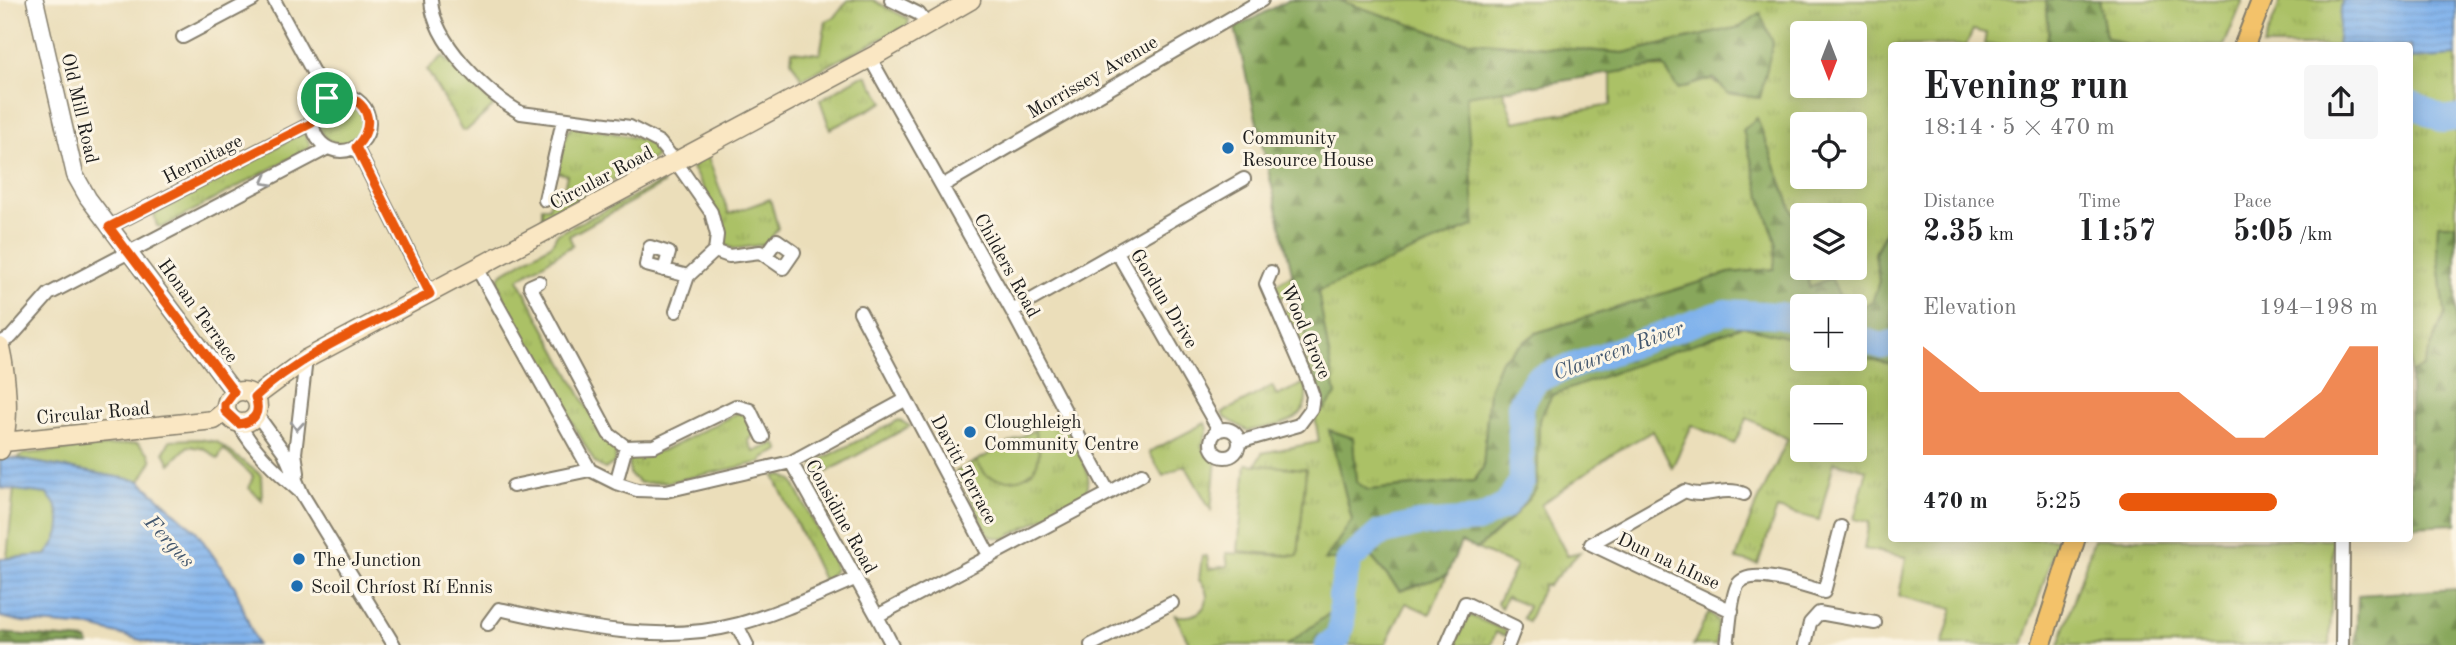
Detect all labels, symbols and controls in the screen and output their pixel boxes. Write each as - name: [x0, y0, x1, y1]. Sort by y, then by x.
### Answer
- north arrow: [1790, 21, 1867, 98]
- map controls: [1790, 21, 1867, 462]
- street label: Morrissey Avenue: [1025, 33, 1162, 123]
- street label: Old Mill Road: [57, 52, 101, 166]
- button: share: [2304, 65, 2378, 139]
- pin: [297, 68, 357, 128]
- text: Evening run: [1923, 69, 2129, 107]
- icon: arrive: [308, 79, 346, 117]
- button: locate: [1790, 112, 1867, 189]
- text: 18:14 · 5 × 470 m: [1923, 116, 2115, 139]
- place label: Community Resource House: [1242, 130, 1374, 171]
- street label: Hermitage: [160, 132, 246, 188]
- marker: Community Resource House: [1220, 140, 1236, 156]
- street label: Circular Road: [547, 144, 657, 214]
- one-way arrow: [261, 172, 273, 186]
- text: Distance: [1923, 193, 1995, 212]
- text: Time: [2078, 193, 2121, 212]
- text: Pace: [2233, 193, 2272, 212]
- button: layers: [1790, 203, 1867, 280]
- street label: Childers Road: [969, 211, 1042, 321]
- text: 2.35: [1923, 217, 1984, 247]
- text: 11:57: [2078, 217, 2156, 247]
- text: 5:05: [2233, 217, 2294, 247]
- text: km: [1984, 226, 2014, 245]
- text: /km: [2294, 226, 2332, 245]
- street label: Gordun Drive: [1126, 246, 1200, 352]
- street label: Honan Terrace: [153, 256, 241, 367]
- street label: Wood Grove: [1276, 282, 1333, 382]
- button: +: [1790, 294, 1867, 371]
- text: Elevation: [1923, 296, 2017, 319]
- text: 194–198 m: [2259, 296, 2378, 319]
- water label: Claureen River: [1550, 318, 1687, 385]
- button: −: [1790, 385, 1867, 462]
- street label: Circular Road: [36, 400, 151, 429]
- street label: Davitt Terrace: [926, 413, 999, 528]
- place label: Cloughleigh Community Centre: [984, 414, 1139, 455]
- one-way arrow: [290, 421, 305, 432]
- marker: Cloughleigh Community Centre: [962, 424, 978, 440]
- street label: Considine Road: [801, 457, 879, 578]
- text: 470 m: [1923, 490, 1988, 513]
- text: 5:25: [2035, 490, 2081, 513]
- water label: Fergus: [139, 511, 198, 572]
- street label: Dun na hInse: [1614, 530, 1722, 594]
- marker: The Junction: [291, 551, 307, 567]
- place label: The Junction: [313, 552, 421, 571]
- marker: Scoil Chríost Rí Ennis: [289, 578, 305, 594]
- place label: Scoil Chríost Rí Ennis: [311, 579, 493, 598]

